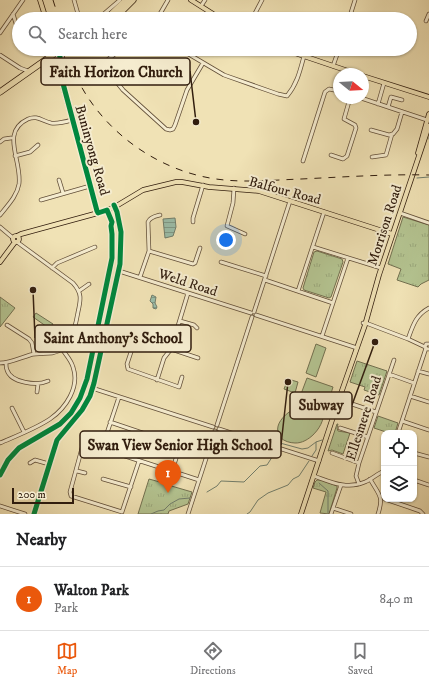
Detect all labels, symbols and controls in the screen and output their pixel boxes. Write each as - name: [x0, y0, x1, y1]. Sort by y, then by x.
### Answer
- search box: [12, 12, 417, 56]
- icon: search: [26, 23, 48, 45]
- text: Search here: [58, 25, 127, 44]
- callout: Faith Horizon Church: [41, 58, 190, 85]
- text: Faith Horizon Church: [49, 63, 183, 82]
- north arrow: [333, 68, 369, 104]
- street label: Buninyong Road: [71, 103, 114, 198]
- street label: Balfour Road: [247, 173, 323, 209]
- street label: Morrison Road: [363, 182, 407, 268]
- your location: [216, 230, 236, 250]
- street label: Weld Road: [155, 265, 220, 301]
- callout: Saint Anthony's School: [35, 325, 191, 352]
- text: Saint Anthony's School: [43, 329, 183, 348]
- street label: Ellesmere Road: [342, 374, 386, 463]
- callout: Subway: [290, 392, 352, 419]
- text: Subway: [298, 396, 344, 415]
- map controls: [381, 430, 417, 502]
- button: locate: [381, 430, 417, 466]
- callout: Swan View Senior High School: [80, 431, 281, 458]
- text: Swan View Senior High School: [88, 436, 273, 455]
- pin: 1: [155, 460, 181, 493]
- button: layers: [381, 466, 417, 502]
- scale bar: [12, 486, 74, 505]
- text: 200 m: [18, 488, 46, 502]
- text: Nearby: [16, 529, 66, 551]
- text: Walton Park: [54, 581, 129, 600]
- text: 1: [27, 591, 31, 607]
- text: 840 m: [379, 591, 413, 607]
- text: Park: [54, 600, 78, 616]
- tab: Map: [56, 640, 78, 678]
- tab: Directions: [190, 640, 236, 678]
- tab: Saved: [348, 640, 373, 678]

